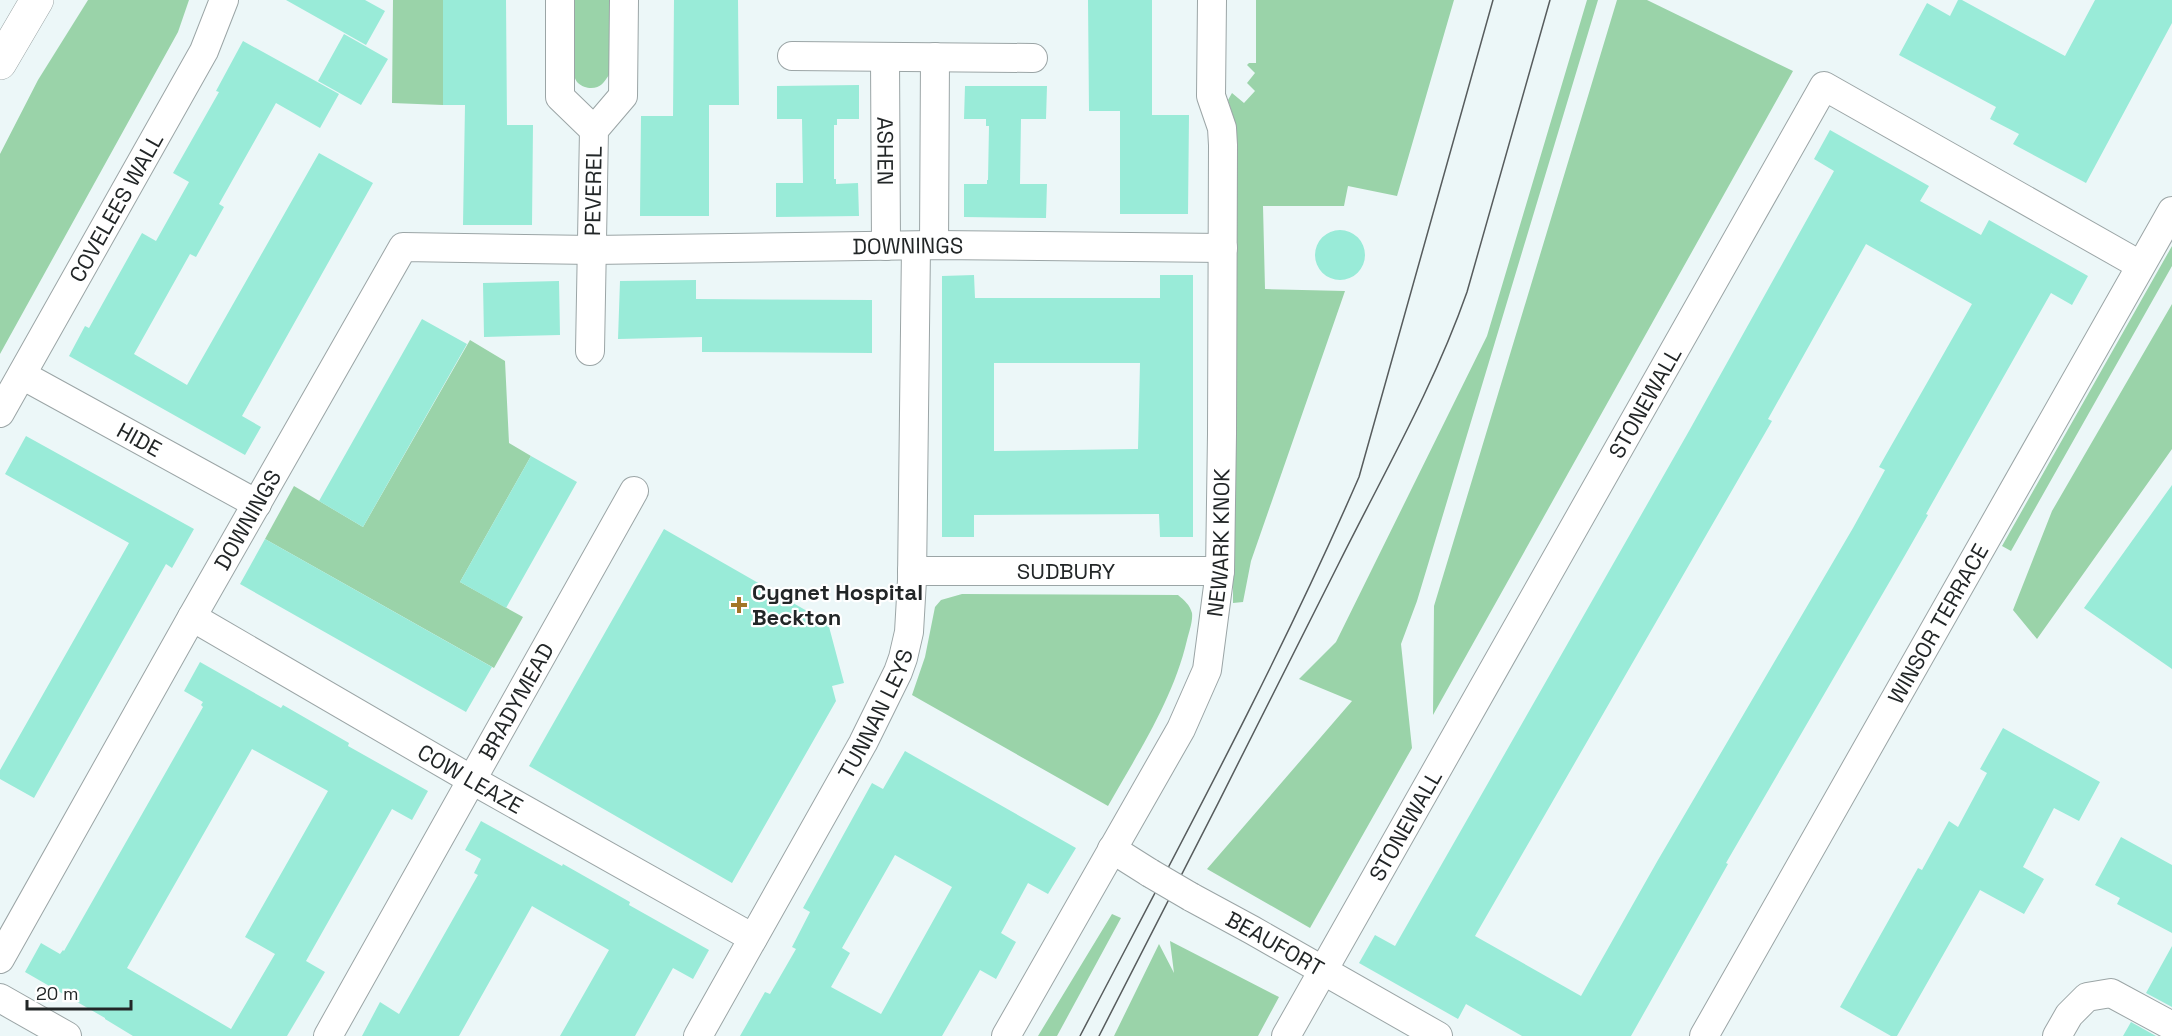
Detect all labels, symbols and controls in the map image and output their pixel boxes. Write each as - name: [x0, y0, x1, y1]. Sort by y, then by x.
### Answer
- street label: ASHEN: [871, 117, 900, 185]
- street label: COVELEES WALL: [63, 128, 169, 287]
- street label: PEVEREL: [578, 146, 608, 236]
- street label: DOWNINGS: [852, 231, 963, 260]
- street label: STONEWALL: [1602, 342, 1687, 463]
- street label: HIDE: [112, 416, 167, 463]
- street label: DOWNINGS: [208, 465, 287, 575]
- street label: NEWARK KNOK: [1200, 468, 1236, 618]
- street label: WINSOR TERRACE: [1881, 539, 1994, 709]
- street label: SUDBURY: [1017, 557, 1116, 585]
- place label: Cygnet Hospital Beckton: [752, 578, 923, 631]
- marker: Cygnet Hospital Beckton: [730, 596, 748, 614]
- street label: BRADYMEAD: [472, 638, 560, 765]
- street label: TUNNAN LEYS: [832, 646, 919, 784]
- street label: COW LEAZE: [413, 738, 528, 820]
- street label: STONEWALL: [1363, 765, 1448, 886]
- street label: BEAUFORT: [1221, 905, 1329, 982]
- scale bar: [27, 973, 130, 1011]
- text: 20 m: [36, 982, 79, 1005]

